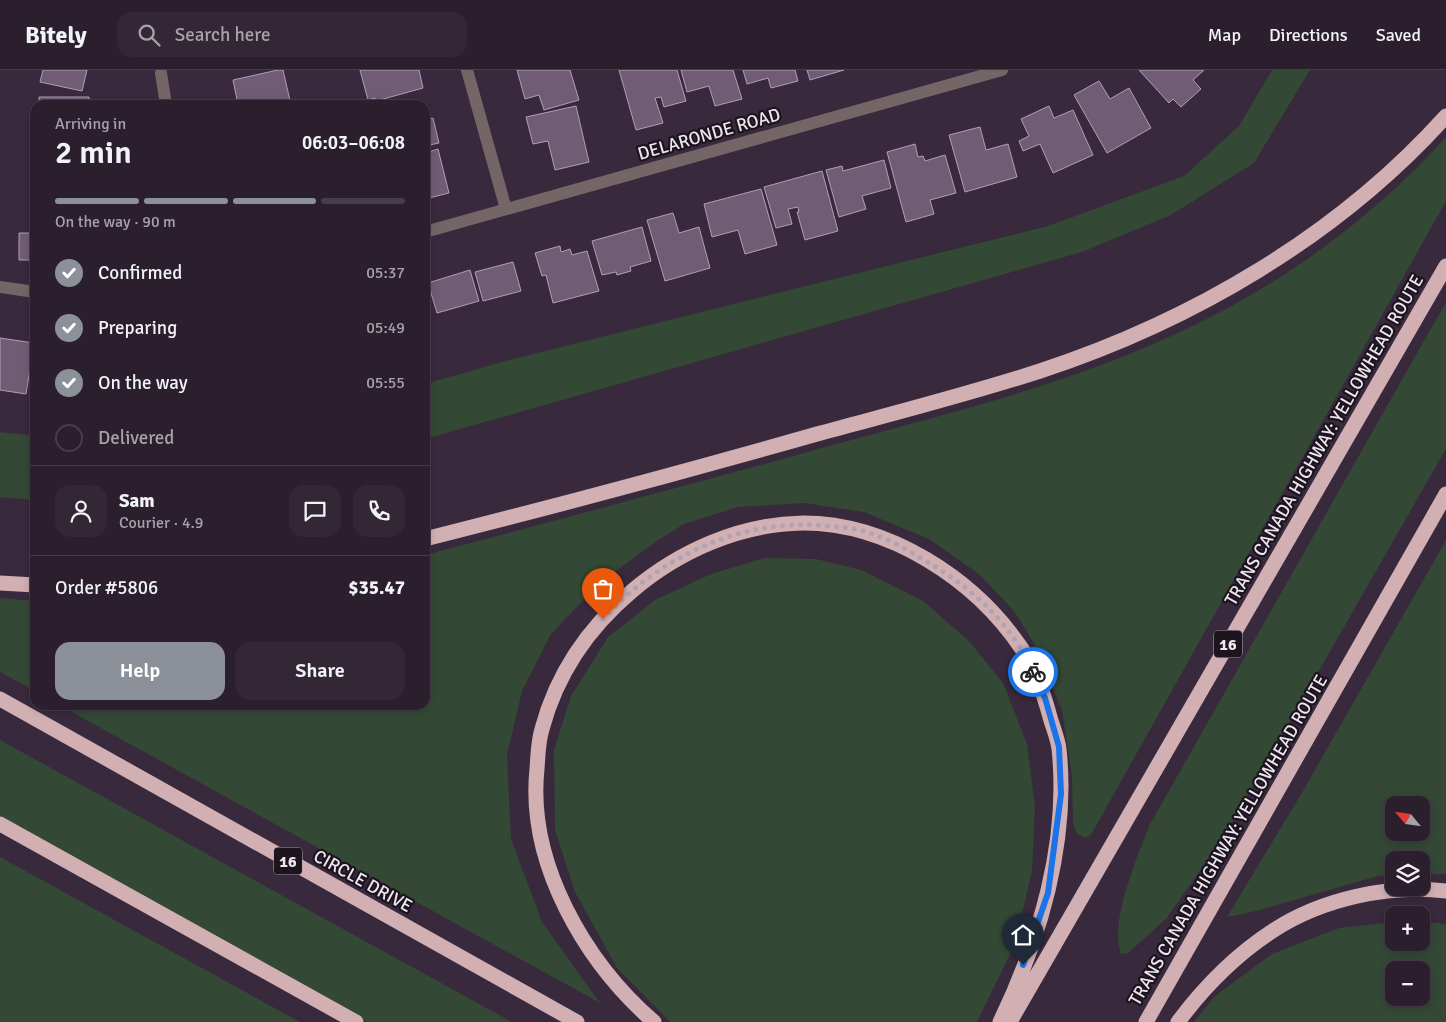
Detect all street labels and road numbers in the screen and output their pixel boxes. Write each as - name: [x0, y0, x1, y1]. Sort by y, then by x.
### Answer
- street label: DELARONDE ROAD: [635, 103, 783, 165]
- street label: TRANS CANADA HIGHWAY: YELLOWHEAD ROUTE: [1220, 271, 1428, 609]
- road number: 16: [1214, 630, 1242, 658]
- street label: TRANS CANADA HIGHWAY: YELLOWHEAD ROUTE: [1124, 671, 1332, 1009]
- street label: CIRCLE DRIVE: [310, 845, 416, 917]
- road number: 16: [274, 848, 302, 874]

